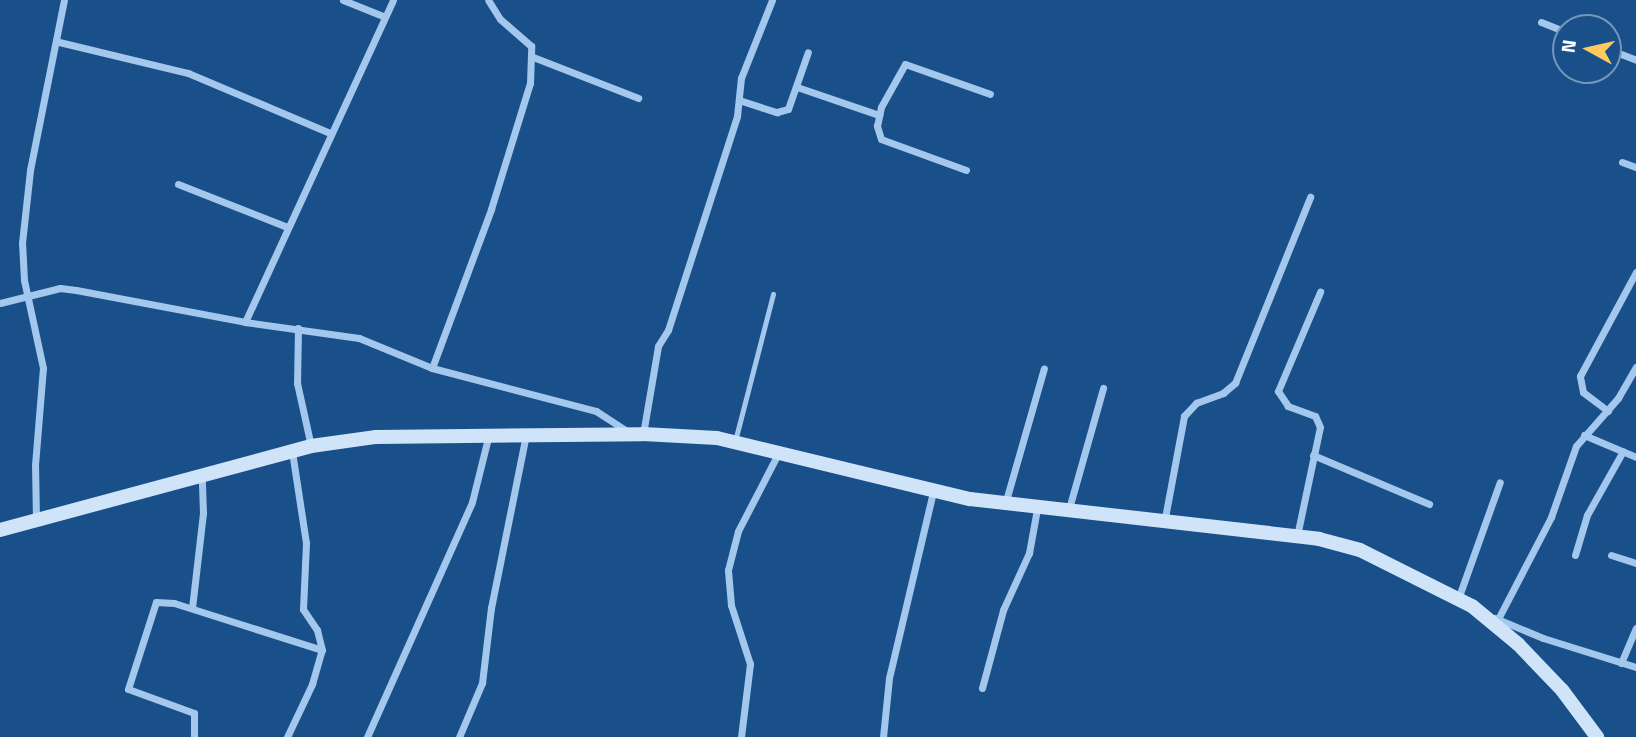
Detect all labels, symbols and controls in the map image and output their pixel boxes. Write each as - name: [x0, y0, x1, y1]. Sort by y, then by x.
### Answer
- north arrow: [1552, 14, 1622, 84]
- text: N: [1552, 38, 1583, 55]

